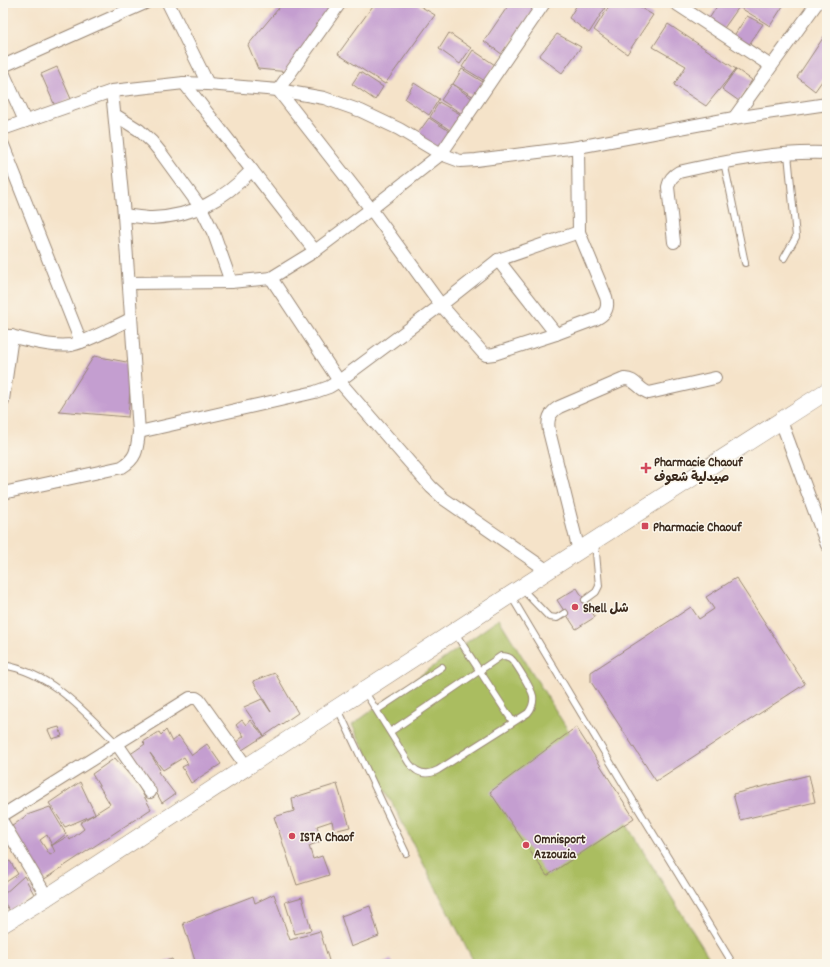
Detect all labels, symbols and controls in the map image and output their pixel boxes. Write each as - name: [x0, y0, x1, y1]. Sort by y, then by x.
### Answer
- place label: Pharmacie Chaouf صيدلية شعوف: [654, 454, 744, 488]
- marker: Pharmacie Chaouf صيدلية شعوف: [641, 463, 651, 473]
- place label: Pharmacie Chaouf: [653, 519, 743, 538]
- marker: Pharmacie Chaouf: [640, 521, 650, 531]
- place label: Shell شل: [583, 600, 629, 619]
- marker: Shell شل: [570, 602, 580, 612]
- place label: ISTA Chaof: [300, 829, 355, 848]
- marker: ISTA Chaof: [287, 831, 297, 841]
- place label: Omnisport Azzouzia: [534, 831, 586, 865]
- marker: Omnisport Azzouzia: [521, 840, 531, 850]

